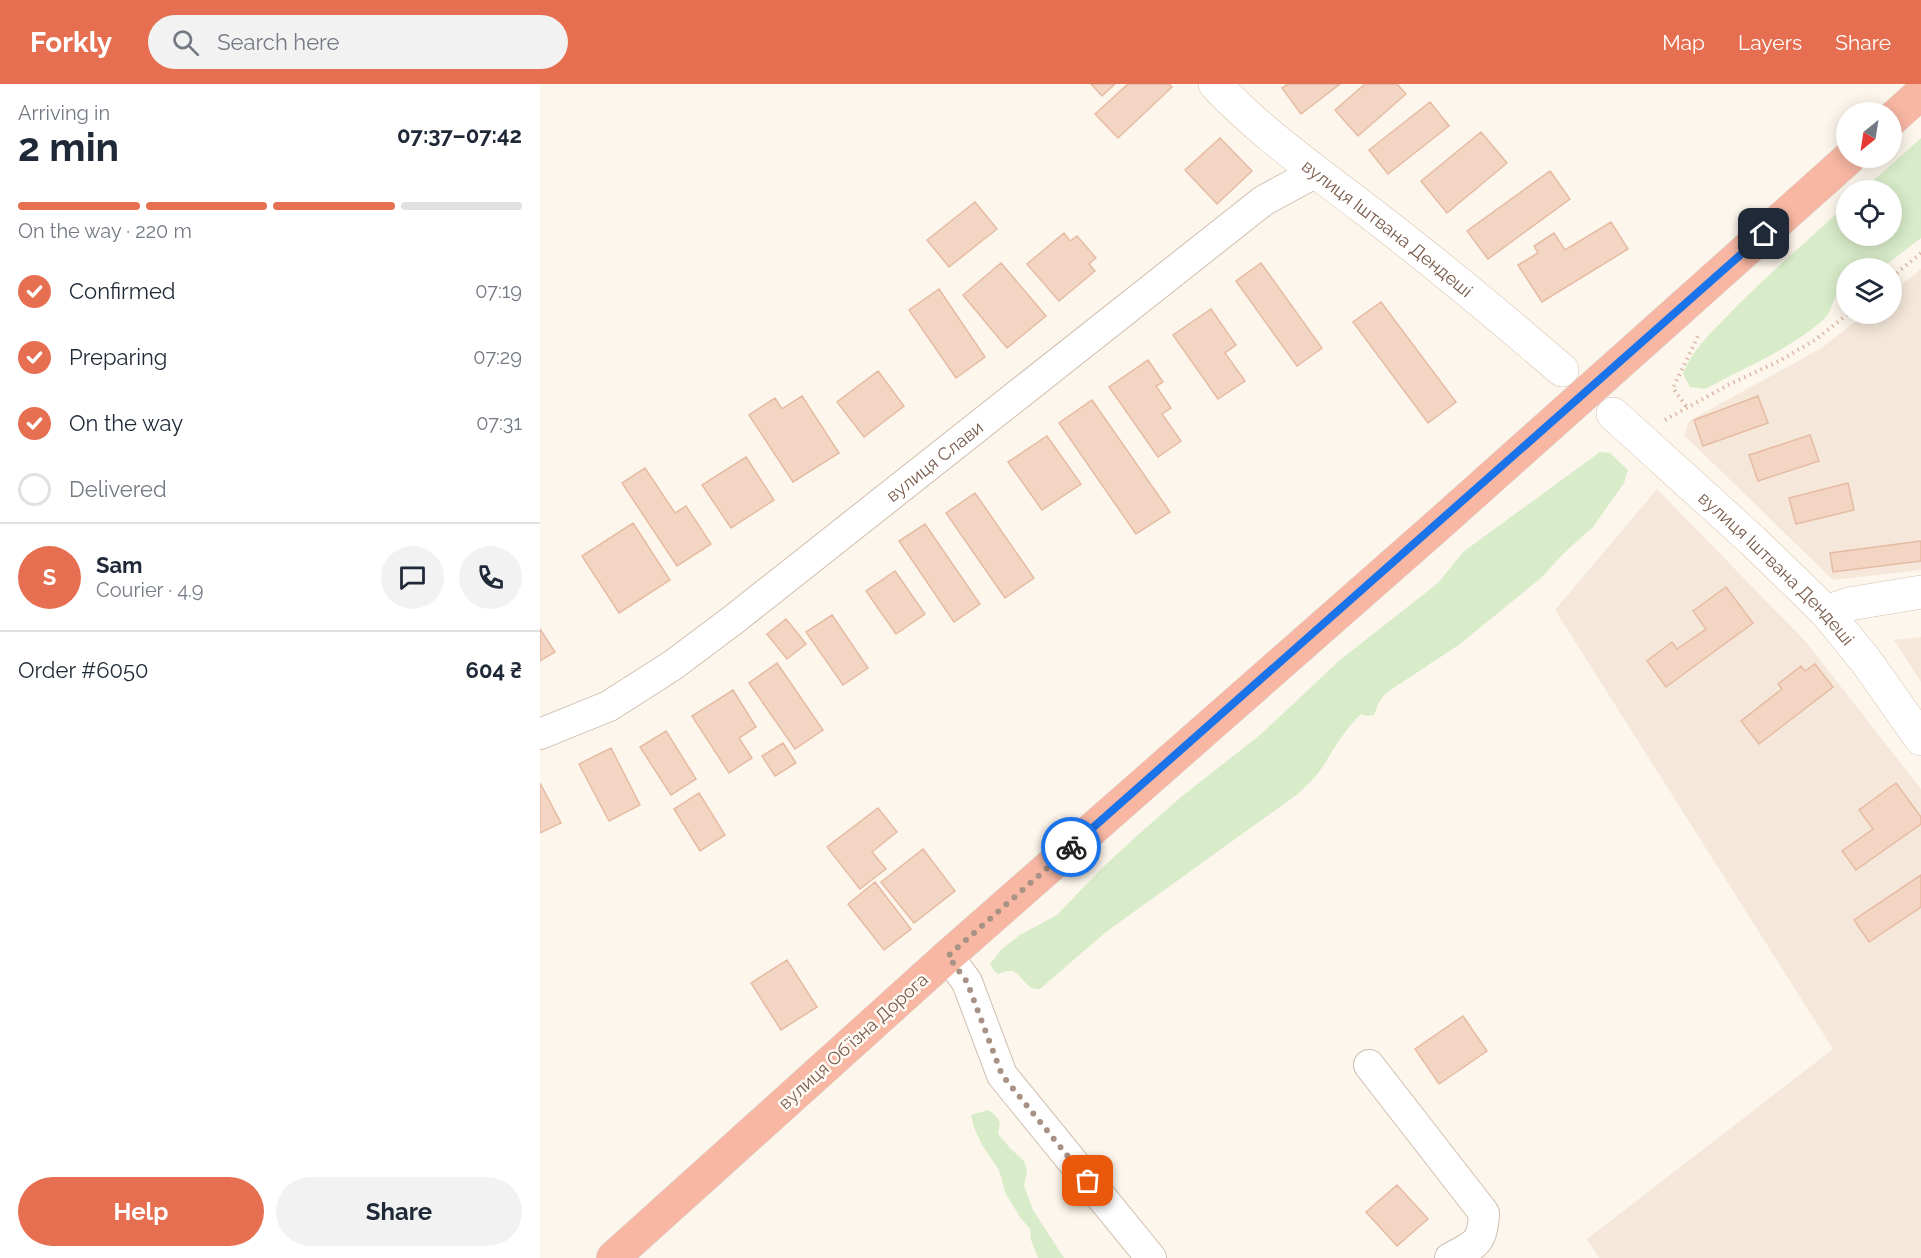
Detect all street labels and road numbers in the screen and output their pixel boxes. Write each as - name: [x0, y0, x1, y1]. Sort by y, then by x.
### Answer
- street label: вулиця Іштвана Дендеші: [1298, 155, 1477, 301]
- street label: вулиця Слави: [882, 416, 987, 506]
- street label: вулиця Іштвана Дендеші: [1695, 487, 1859, 649]
- street label: вулиця Обʼїзна Дорога: [774, 969, 932, 1113]

